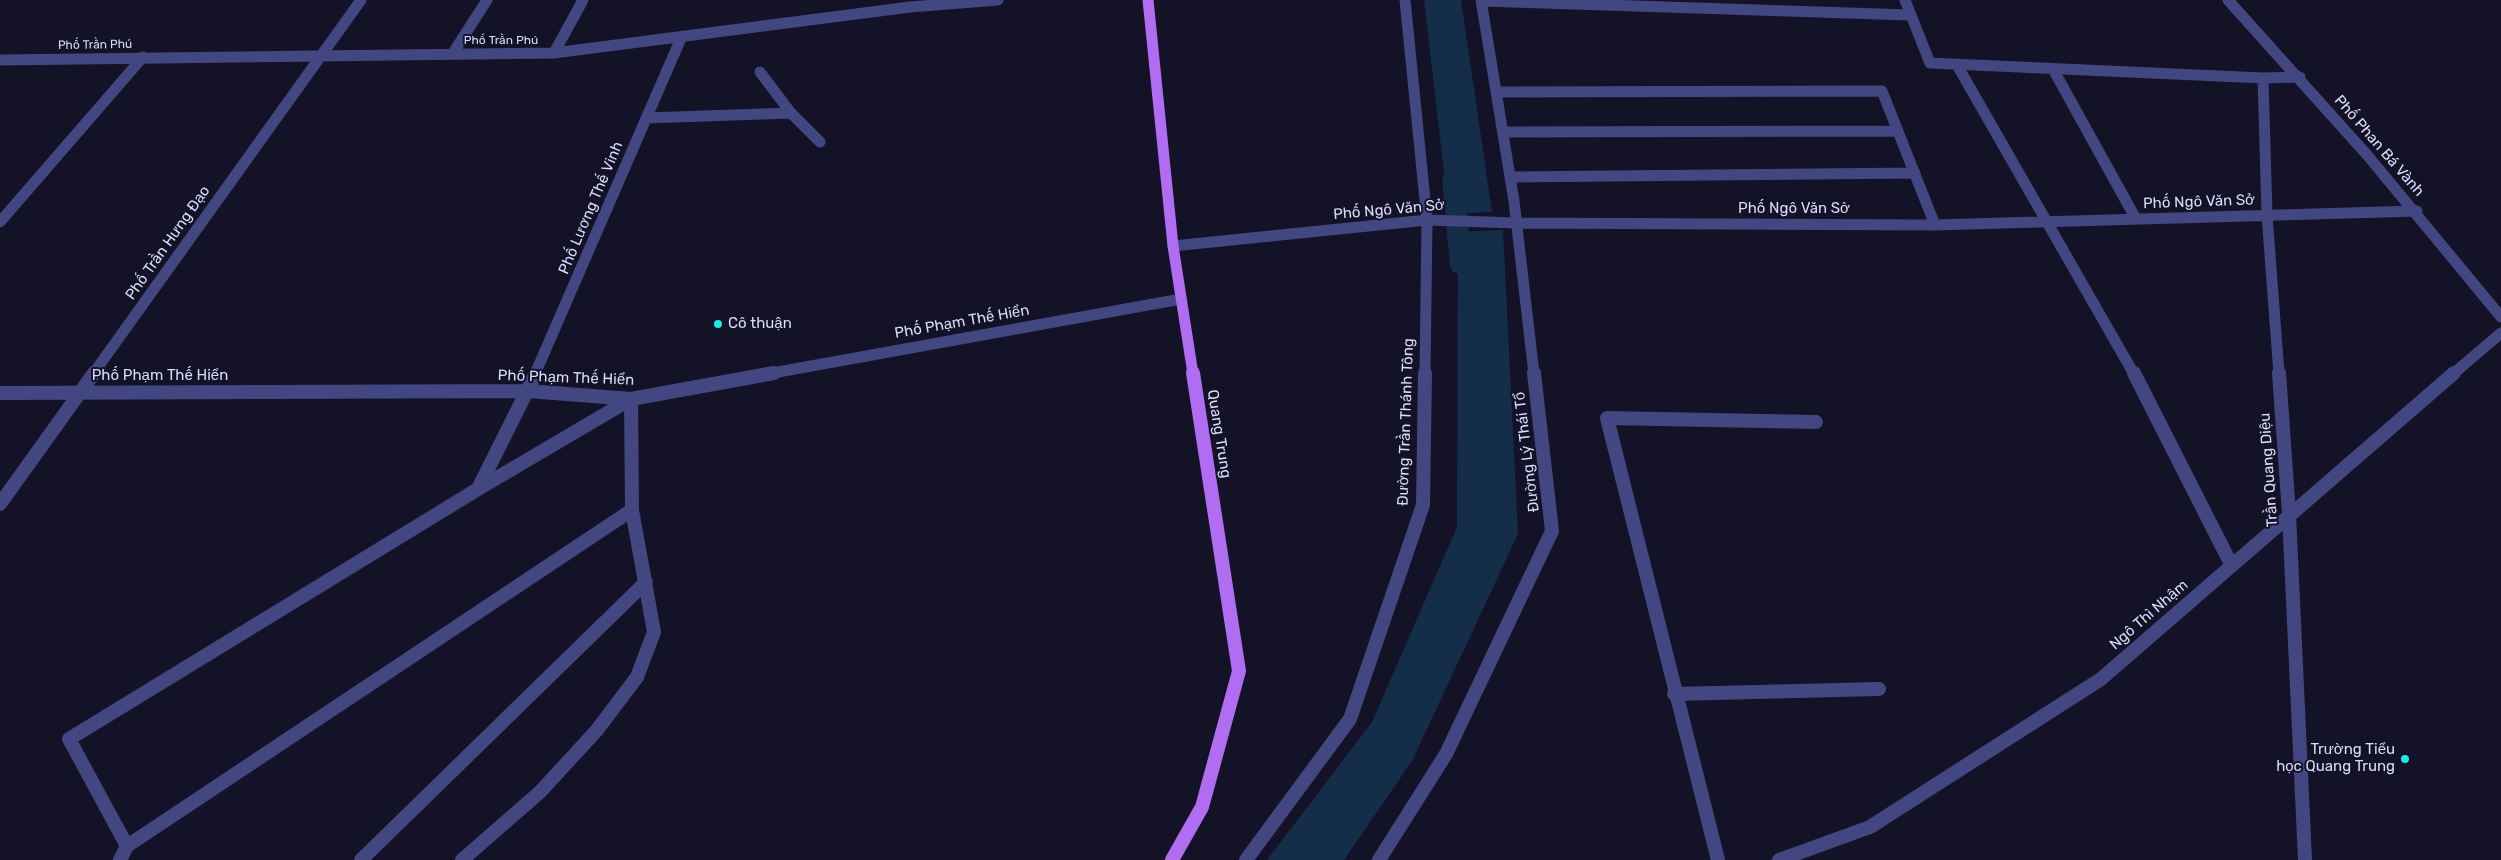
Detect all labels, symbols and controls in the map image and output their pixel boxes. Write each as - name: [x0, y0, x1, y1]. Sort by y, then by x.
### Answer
- street label: Phố Trần Phú: [464, 34, 538, 48]
- street label: Phố Trần Phú: [58, 37, 132, 53]
- street label: Phố Phan Bá Vành: [2330, 92, 2428, 200]
- street label: Phố Lương Thế Vinh: [555, 139, 627, 277]
- street label: Phố Trần Hưng Đạo: [122, 183, 214, 303]
- street label: Phố Ngô Văn Sở: [2143, 191, 2255, 213]
- street label: Phố Ngô Văn Sở: [1332, 196, 1446, 224]
- street label: Phố Ngô Văn Sở: [1738, 200, 1850, 218]
- street label: Phố Phạm Thế Hiển: [893, 301, 1031, 343]
- place label: Cô thuận: [728, 315, 792, 333]
- marker: Cô thuận: [712, 318, 724, 330]
- street label: Đường Trần Thánh Tông: [1394, 338, 1418, 506]
- street label: Phố Phạm Thế Hiển: [92, 367, 228, 385]
- street label: Phố Phạm Thế Hiển: [497, 367, 635, 389]
- street label: Quang Trung: [1203, 388, 1235, 480]
- street label: Đường Lý Thái Tổ: [1511, 391, 1543, 513]
- street label: Trần Quang Diệu: [2256, 412, 2282, 528]
- street label: Ngô Thì Nhậm: [2106, 576, 2192, 654]
- place label: Trường Tiểu học Quang Trung: [2276, 741, 2395, 776]
- marker: Trường Tiểu học Quang Trung: [2399, 753, 2411, 765]

